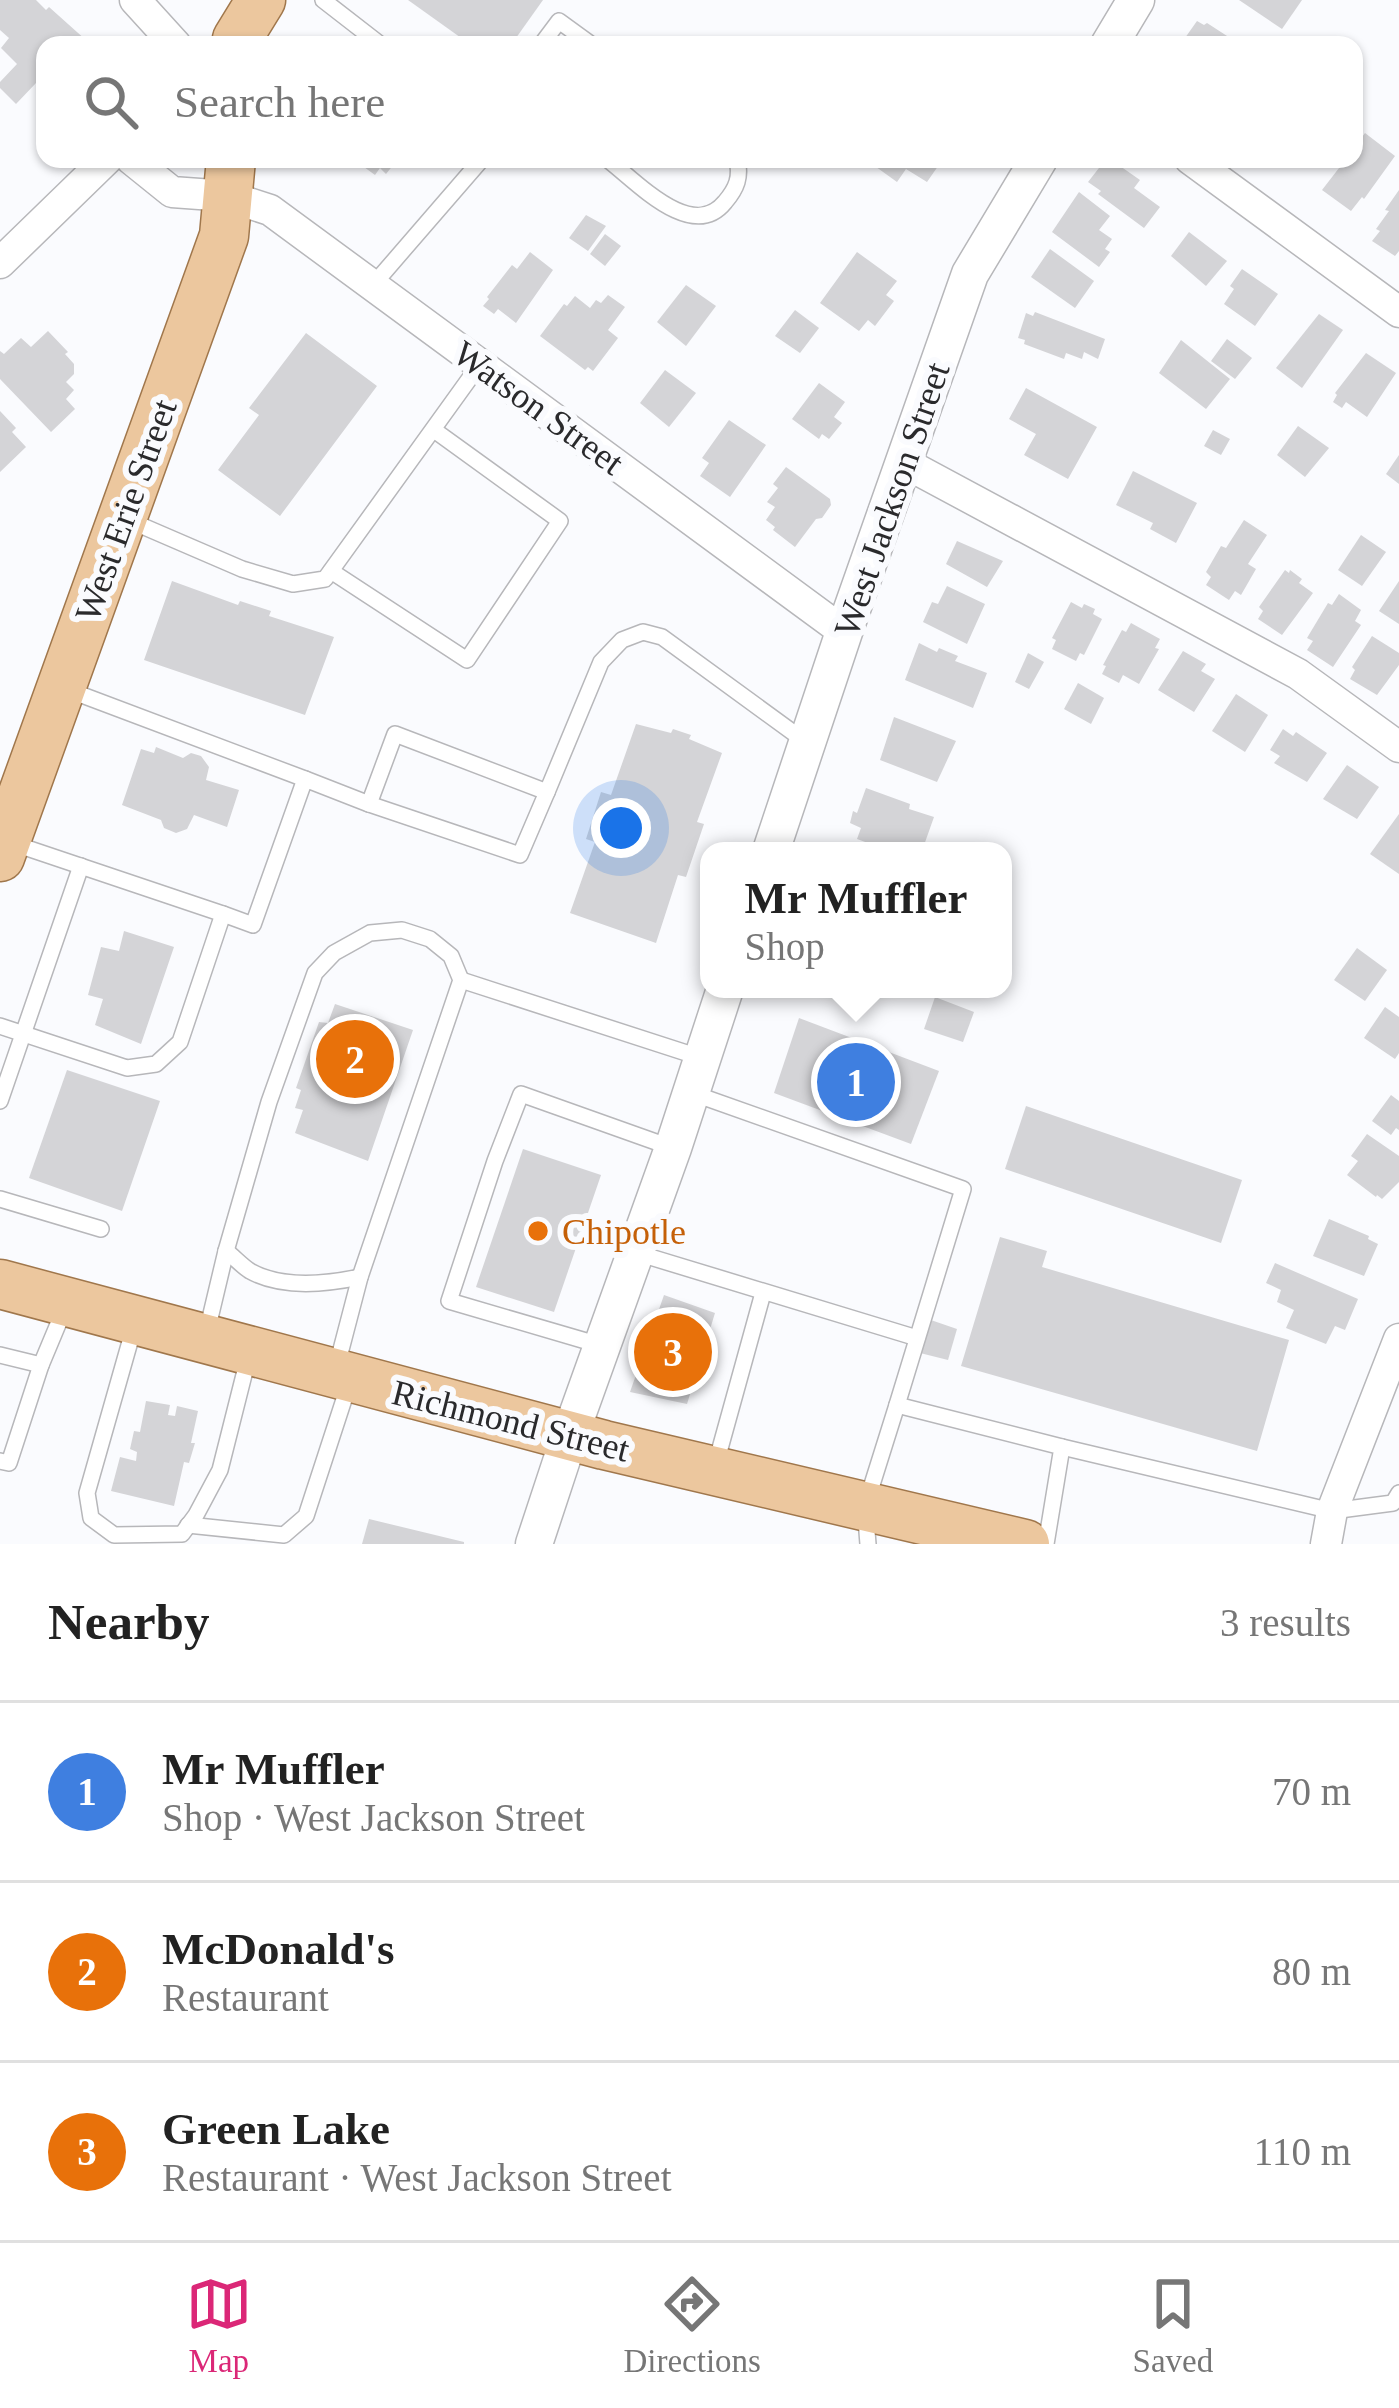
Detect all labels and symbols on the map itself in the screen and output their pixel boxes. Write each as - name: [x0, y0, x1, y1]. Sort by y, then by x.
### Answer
- street label: Watson Street: [446, 333, 631, 483]
- street label: West Jackson Street: [826, 357, 958, 642]
- street label: West Erie Street: [67, 394, 185, 627]
- your location: [591, 798, 651, 858]
- pin: 2: [316, 1014, 394, 1104]
- pin: 1: [817, 1037, 895, 1127]
- place label: Chipotle: [562, 1212, 686, 1252]
- marker: Chipotle: [525, 1218, 551, 1244]
- pin: 3: [634, 1307, 712, 1397]
- street label: Richmond Street: [388, 1372, 633, 1470]

